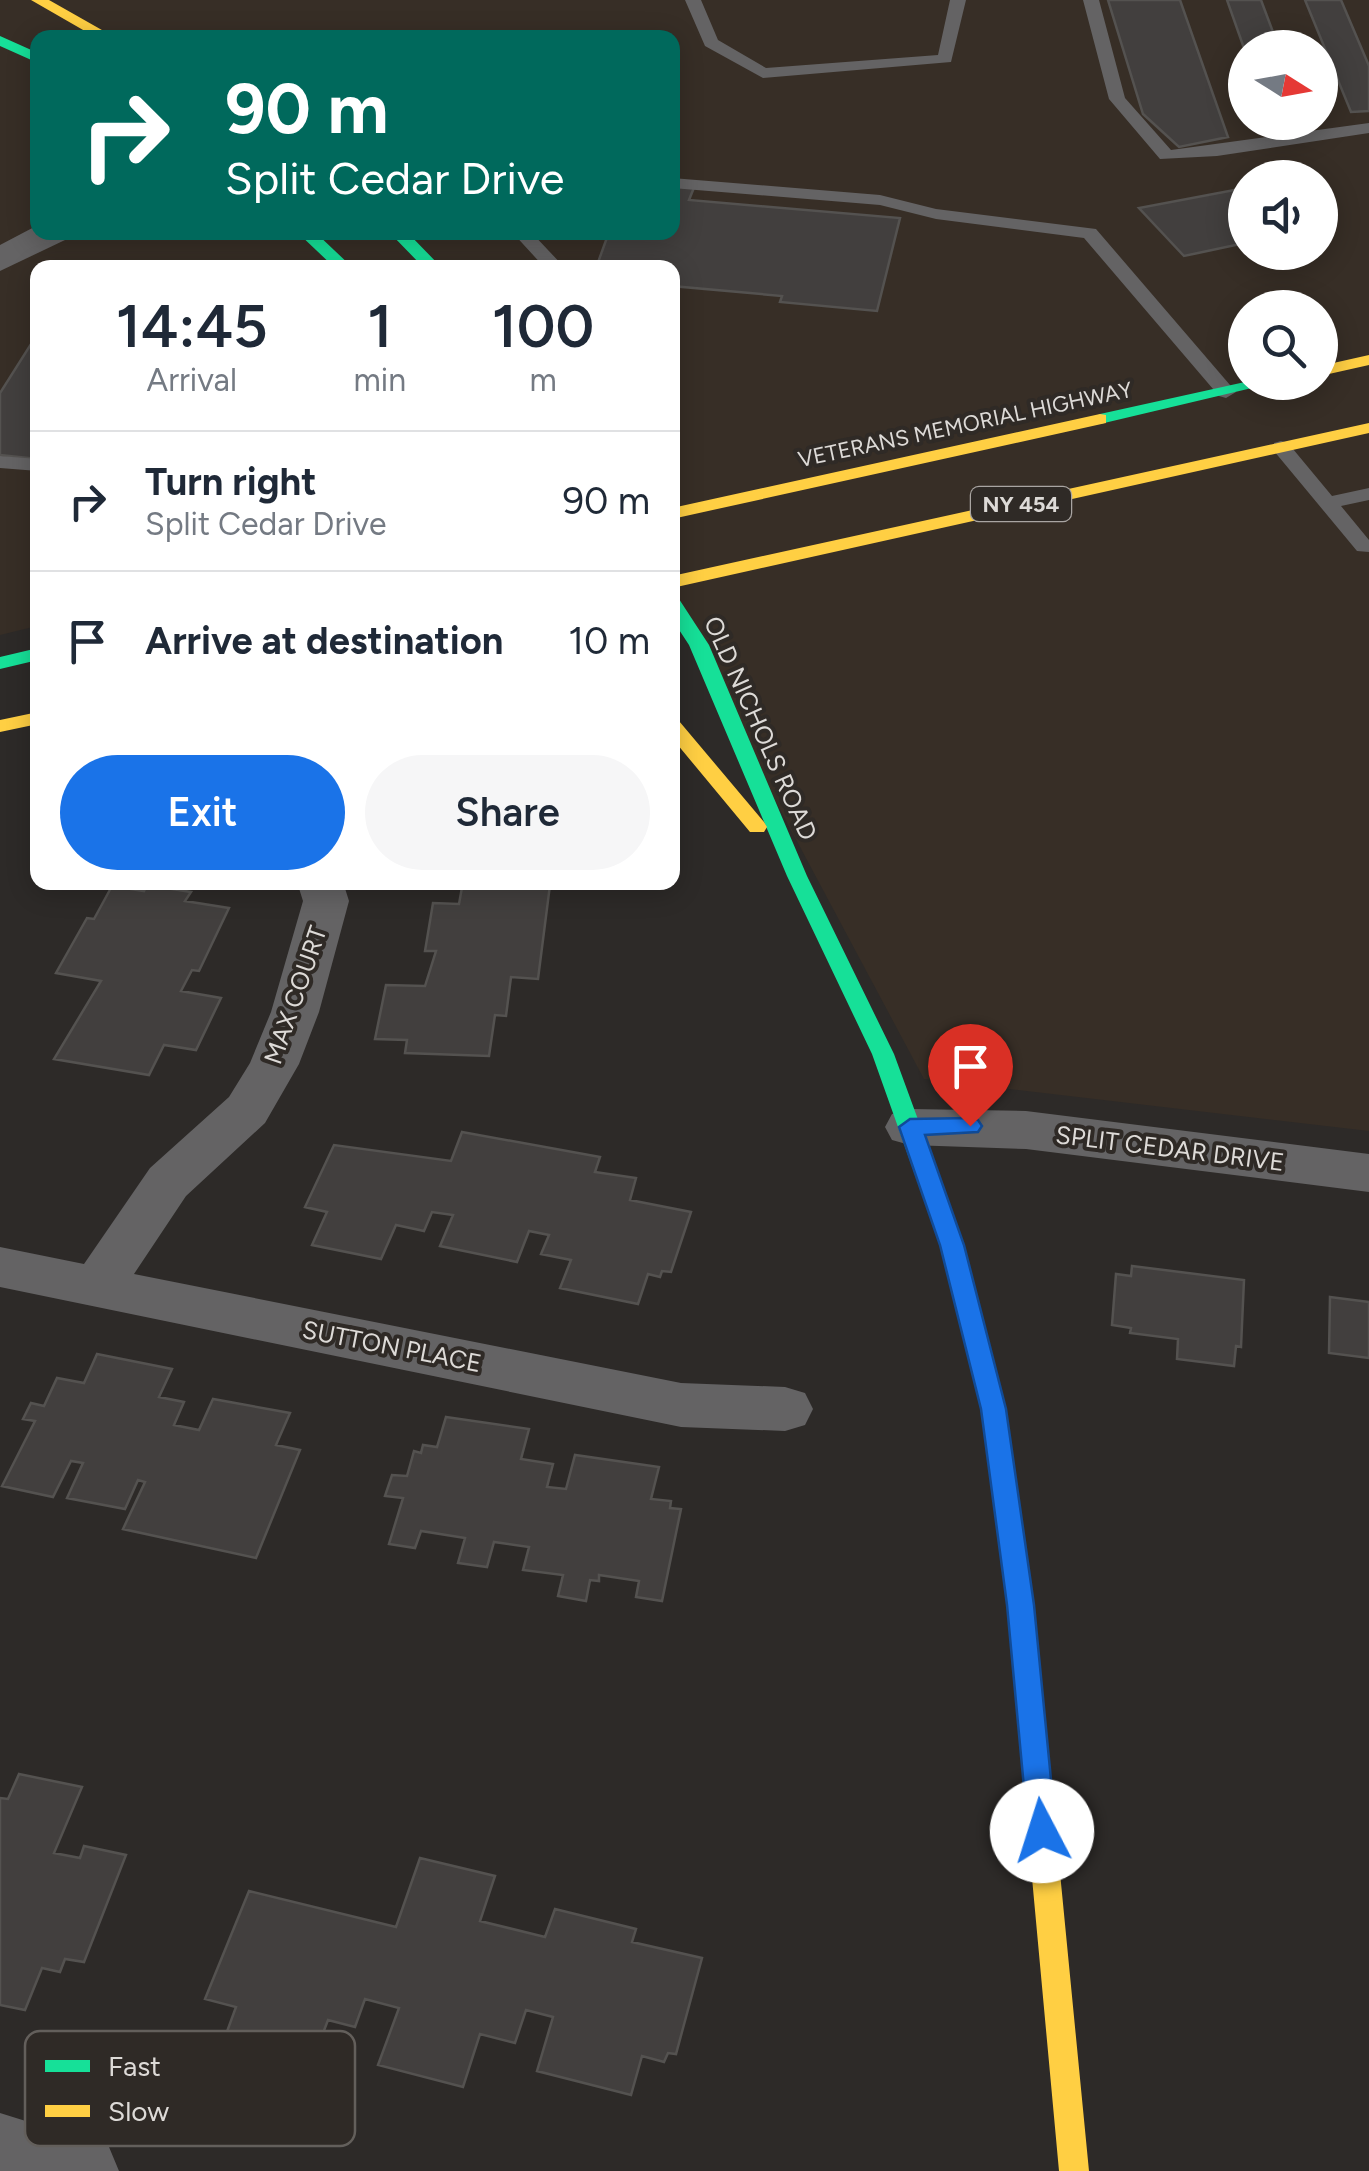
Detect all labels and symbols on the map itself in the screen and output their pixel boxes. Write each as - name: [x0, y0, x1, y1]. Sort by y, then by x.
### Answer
- north arrow: [1228, 30, 1338, 140]
- street label: VETERANS MEMORIAL HIGHWAY: [796, 376, 1135, 473]
- road number: NY 454: [971, 487, 1071, 521]
- street label: OLD NICHOLS ROAD: [698, 611, 824, 845]
- street label: MAX COURT: [257, 922, 333, 1068]
- pin: [928, 1024, 1013, 1127]
- street label: SPLIT CEDAR DRIVE: [1054, 1119, 1286, 1177]
- street label: SUTTON PLACE: [300, 1314, 484, 1378]
- position arrow: [990, 1779, 1094, 1883]
- legend: [25, 2031, 355, 2146]
- text: Fast: [108, 2049, 161, 2083]
- text: Slow: [108, 2094, 169, 2128]

